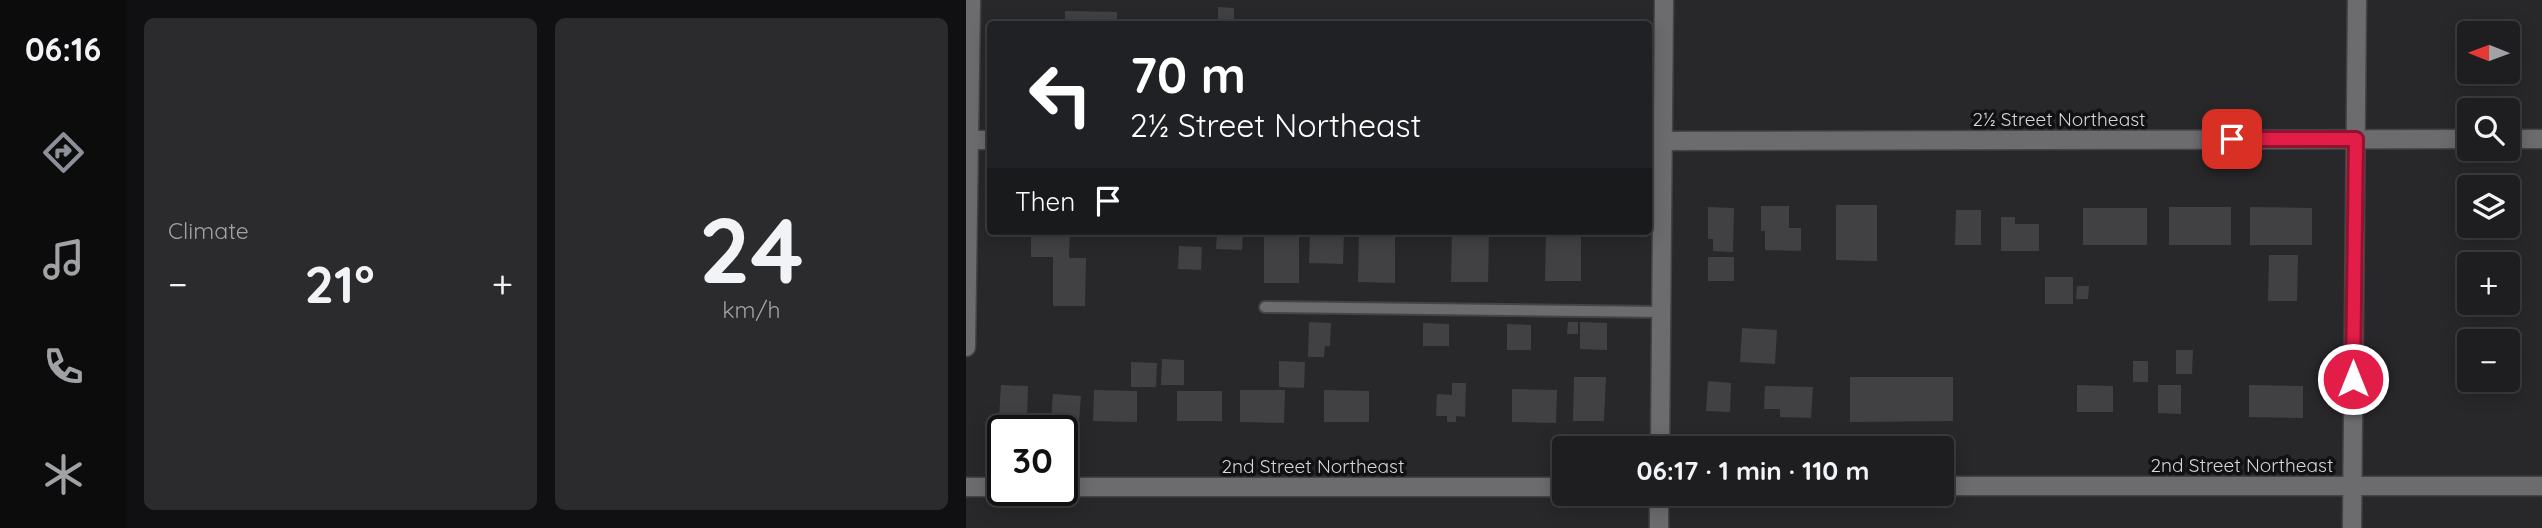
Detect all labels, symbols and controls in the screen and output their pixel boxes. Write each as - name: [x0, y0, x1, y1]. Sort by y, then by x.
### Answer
- north arrow: [2457, 21, 2520, 84]
- map controls: [2457, 21, 2520, 392]
- text: 06:16: [25, 29, 101, 69]
- text: 70 m: [1130, 44, 1246, 105]
- icon: left: [1015, 49, 1106, 140]
- button: search: [2457, 98, 2520, 161]
- text: 2½ Street Northeast: [1130, 105, 1421, 145]
- street label: 2½ Street Northeast: [1973, 107, 2146, 131]
- pin: [2202, 109, 2262, 169]
- icon: arrive: [2213, 120, 2251, 158]
- icon: directions: [39, 128, 88, 177]
- button: layers: [2457, 175, 2520, 238]
- icon: arrive: [1089, 182, 1127, 220]
- text: Then: [1015, 185, 1075, 218]
- text: 24: [699, 192, 804, 306]
- text: Climate: [168, 216, 249, 245]
- icon: music: [39, 235, 88, 284]
- text: 21°: [305, 251, 375, 316]
- button: +: [2457, 252, 2520, 315]
- text: −: [168, 260, 188, 308]
- text: +: [492, 260, 513, 308]
- text: km/h: [722, 295, 781, 324]
- button: −: [2457, 329, 2520, 392]
- icon: phone: [39, 342, 88, 391]
- position arrow: [2316, 342, 2390, 416]
- speed limit sign: 30: [987, 415, 1078, 506]
- icon: climate: [39, 450, 88, 499]
- street label: 2nd Street Northeast: [2151, 453, 2333, 477]
- street label: 2nd Street Northeast: [1222, 454, 1404, 478]
- text: 06:17 · 1 min · 110 m: [1637, 454, 1869, 487]

